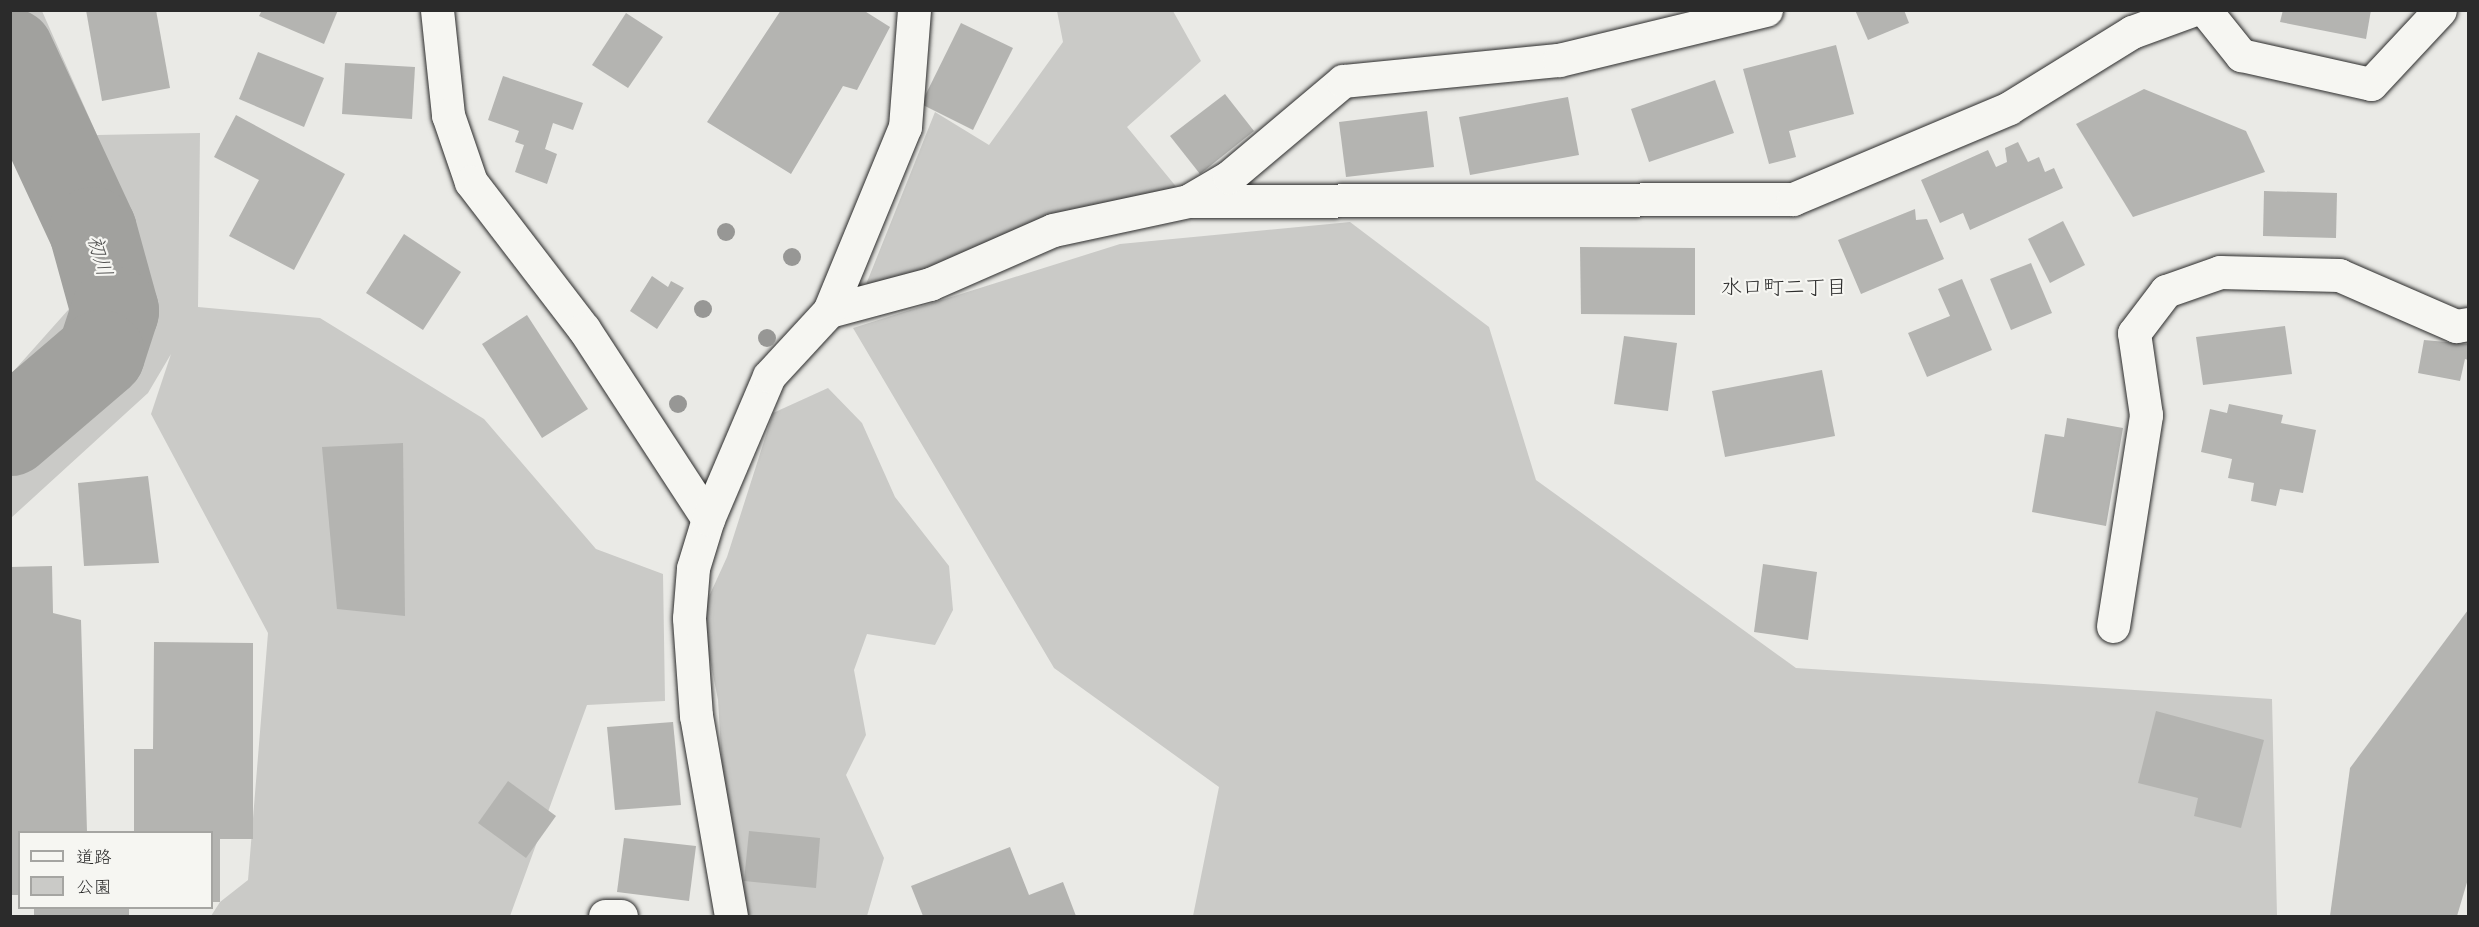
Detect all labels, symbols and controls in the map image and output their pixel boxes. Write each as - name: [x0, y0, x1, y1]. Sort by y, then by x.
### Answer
- water label: 初川: [81, 232, 117, 280]
- district label: 水口町二丁目: [1721, 275, 1847, 301]
- legend: [18, 831, 213, 909]
- text: 道路: [76, 846, 112, 870]
- text: 公園: [76, 876, 112, 900]

